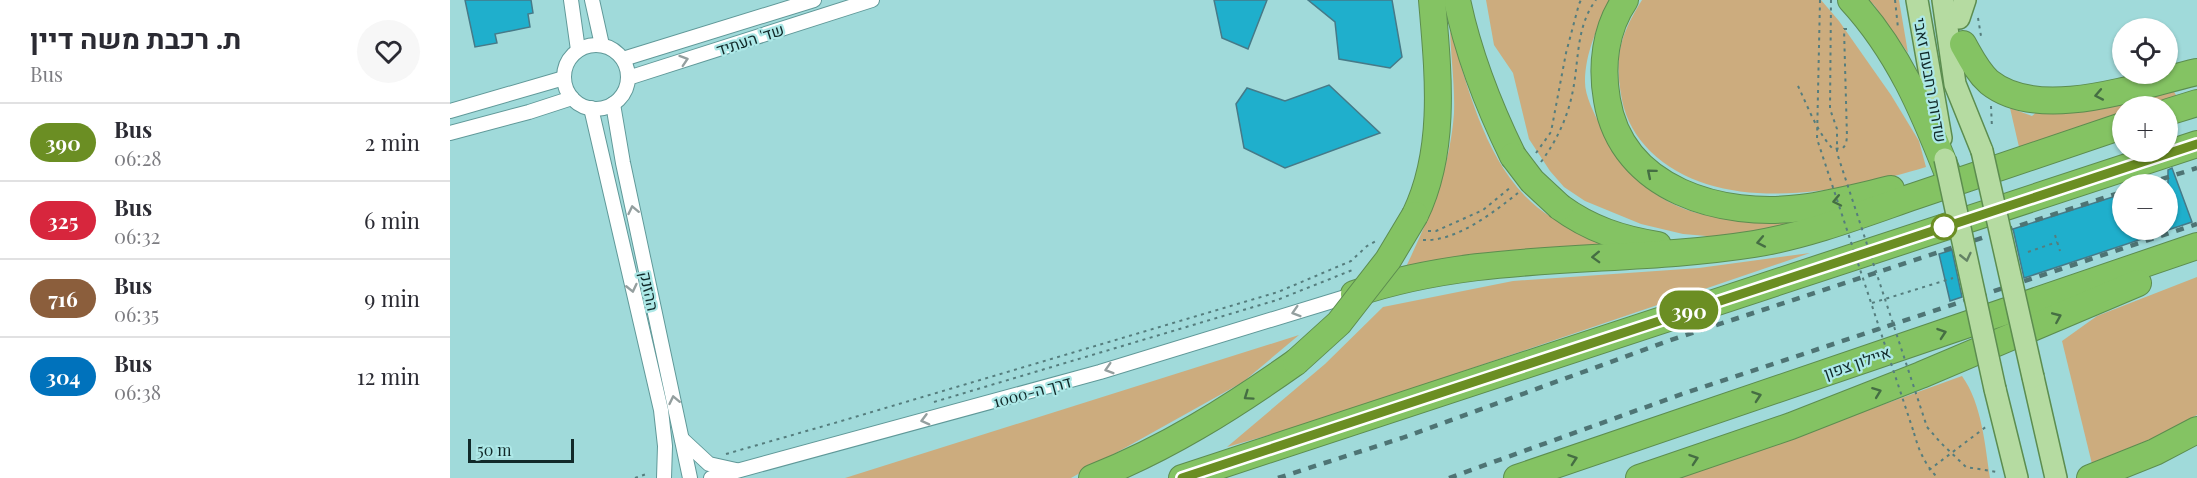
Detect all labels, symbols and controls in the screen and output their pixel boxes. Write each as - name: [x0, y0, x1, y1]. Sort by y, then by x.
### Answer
- street label: שדרות רחבעם זאבי: [1910, 16, 1952, 144]
- street label: שד' העתיד: [714, 18, 786, 60]
- map controls: [2112, 18, 2178, 240]
- button: locate: [2112, 18, 2178, 84]
- text: ת. רכבת משה דיין: [30, 19, 241, 56]
- button: heart: [357, 20, 420, 83]
- one-way arrow: [678, 55, 689, 67]
- text: Bus: [30, 60, 63, 87]
- one-way arrow: [2094, 88, 2104, 101]
- button: +: [2112, 96, 2178, 162]
- text: Bus: [114, 114, 152, 144]
- text: 2 min: [365, 127, 420, 157]
- text: 390: [45, 128, 81, 156]
- text: 06:28: [114, 144, 162, 171]
- one-way arrow: [1647, 170, 1658, 181]
- button: −: [2112, 174, 2178, 240]
- text: Bus: [114, 192, 152, 222]
- one-way arrow: [1832, 194, 1842, 207]
- text: 6 min: [364, 205, 420, 235]
- one-way arrow: [627, 205, 640, 215]
- text: 325: [48, 206, 78, 234]
- unlabelled marker: [1931, 214, 1957, 240]
- text: 06:32: [114, 222, 160, 249]
- one-way arrow: [1756, 235, 1766, 248]
- one-way arrow: [1592, 251, 1601, 263]
- one-way arrow: [1958, 252, 1971, 262]
- street label: ההזנק: [636, 269, 664, 313]
- text: Bus: [114, 270, 152, 300]
- text: 9 min: [364, 283, 420, 313]
- one-way arrow: [625, 283, 638, 293]
- text: 716: [48, 284, 78, 312]
- line badge: 390: [1654, 290, 1724, 330]
- text: 390: [1671, 296, 1707, 324]
- text: 06:35: [114, 300, 159, 327]
- one-way arrow: [1291, 305, 1302, 317]
- one-way arrow: [2051, 312, 2062, 324]
- one-way arrow: [1936, 328, 1947, 341]
- street label: איילון צפון: [1821, 341, 1893, 383]
- text: Bus: [114, 348, 152, 378]
- text: 12 min: [357, 361, 420, 391]
- text: 304: [46, 362, 80, 390]
- one-way arrow: [1104, 362, 1115, 375]
- street label: דרך ה-1000: [991, 370, 1073, 412]
- text: 06:38: [114, 378, 161, 405]
- one-way arrow: [1871, 387, 1882, 400]
- one-way arrow: [1243, 389, 1254, 400]
- one-way arrow: [1751, 391, 1762, 404]
- one-way arrow: [668, 395, 681, 405]
- one-way arrow: [920, 412, 930, 425]
- scale bar: [468, 436, 574, 464]
- text: 50 m: [477, 439, 511, 460]
- one-way arrow: [1567, 454, 1577, 467]
- one-way arrow: [1688, 454, 1699, 466]

